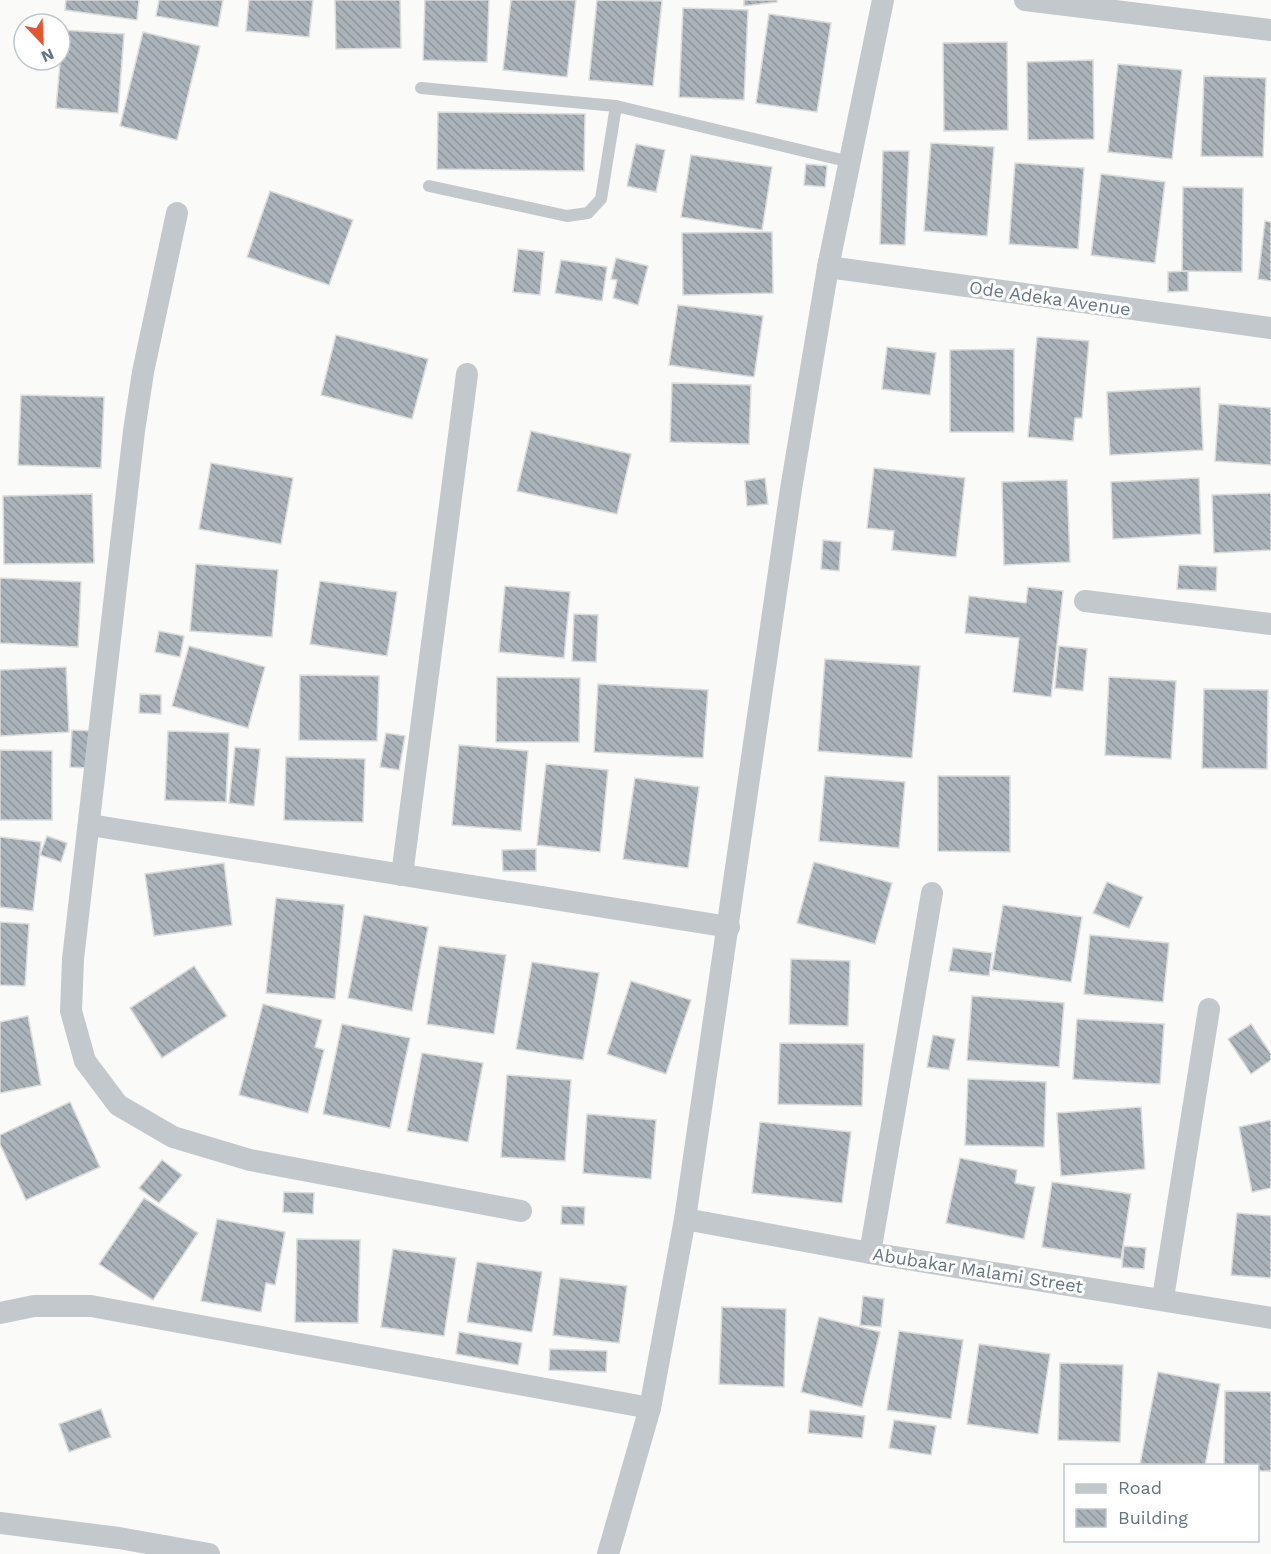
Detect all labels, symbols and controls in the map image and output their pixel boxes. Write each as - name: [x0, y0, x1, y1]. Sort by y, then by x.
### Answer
- north arrow: [12, 12, 72, 72]
- text: N: [38, 44, 57, 66]
- street label: Ode Adeka Avenue: [968, 276, 1132, 320]
- street label: Abubakar Malami Street: [871, 1243, 1085, 1297]
- legend: [1064, 1464, 1259, 1542]
- text: Road: [1118, 1477, 1162, 1498]
- text: Building: [1118, 1507, 1188, 1528]

